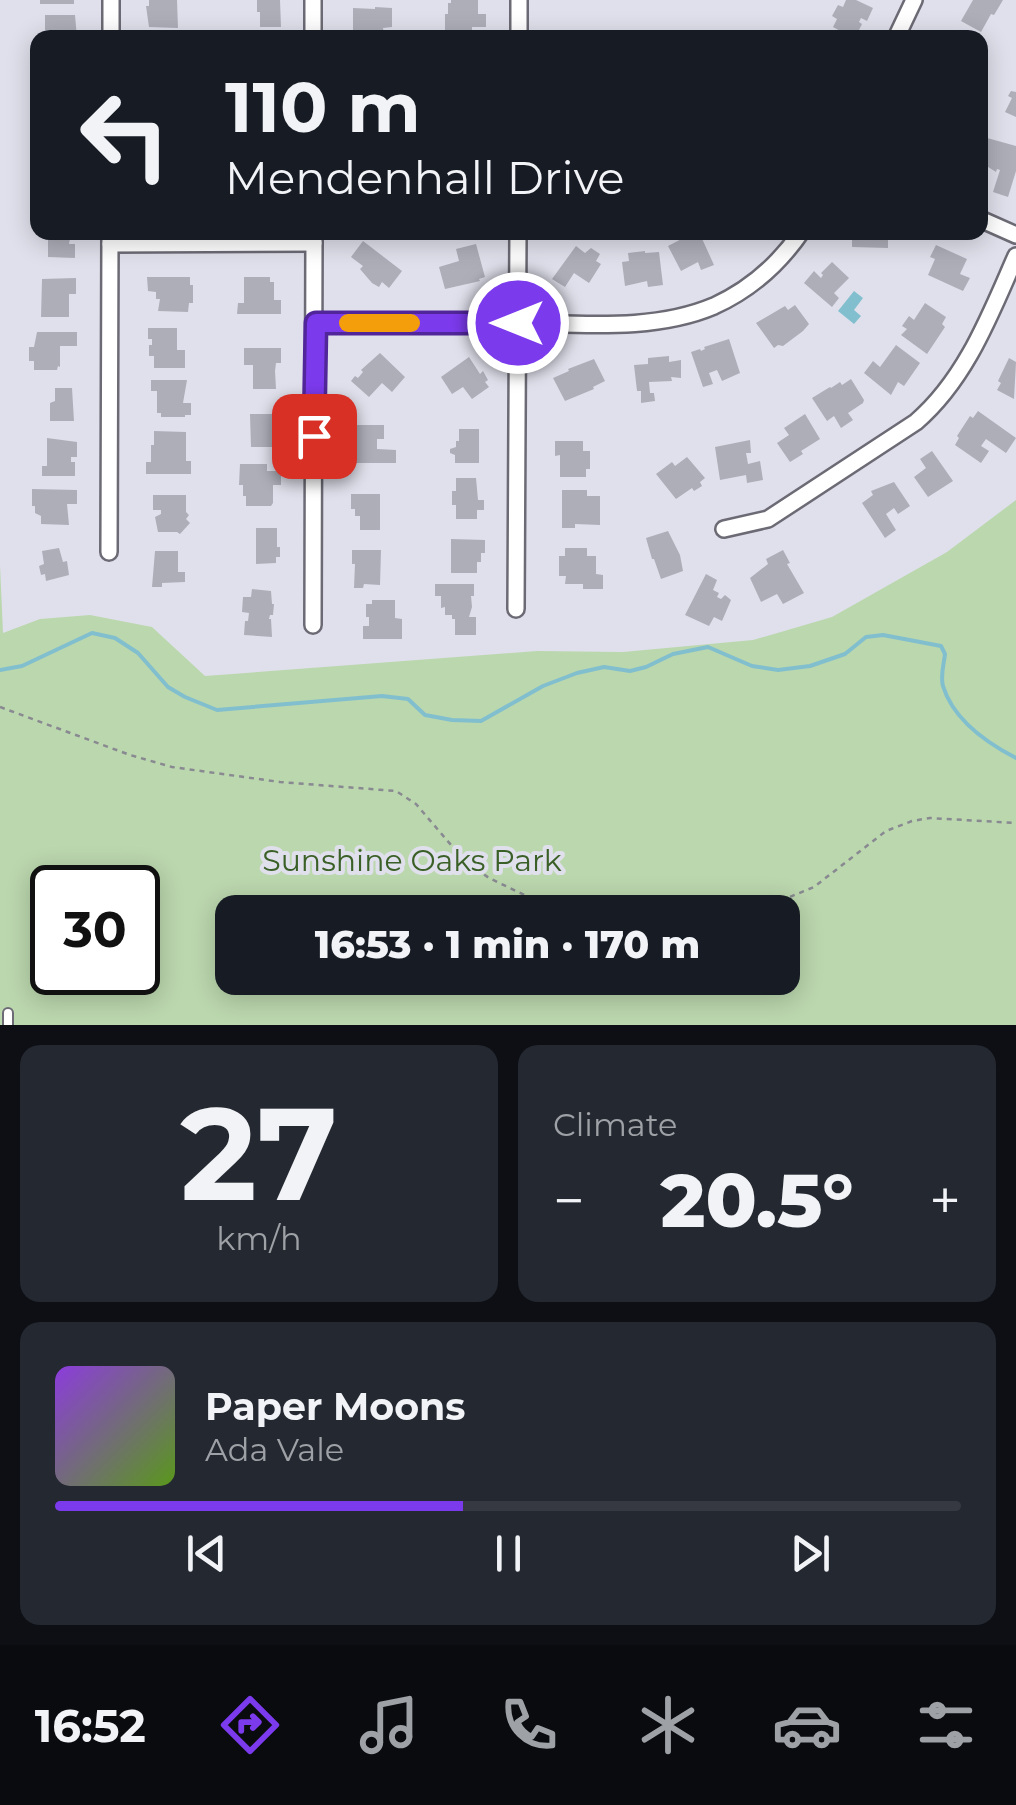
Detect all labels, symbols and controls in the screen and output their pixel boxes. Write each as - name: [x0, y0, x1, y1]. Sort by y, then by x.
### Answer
- text: 110 m: [225, 64, 421, 150]
- icon: left: [60, 70, 190, 200]
- text: Mendenhall Drive: [225, 150, 625, 205]
- position arrow: [466, 271, 570, 375]
- pin: [272, 394, 357, 479]
- icon: arrive: [287, 409, 342, 464]
- park label: Sunshine Oaks Park: [262, 842, 562, 879]
- speed limit sign: 30: [30, 865, 160, 995]
- text: 16:53 · 1 min · 170 m: [315, 921, 700, 968]
- text: 27: [180, 1074, 338, 1233]
- text: Climate: [553, 1105, 677, 1144]
- text: 20.5°: [660, 1154, 854, 1246]
- text: −: [553, 1167, 585, 1234]
- text: +: [929, 1167, 961, 1234]
- text: km/h: [216, 1219, 302, 1258]
- text: Paper Moons: [205, 1383, 466, 1430]
- text: Ada Vale: [205, 1430, 344, 1469]
- icon: previous: [179, 1526, 234, 1581]
- icon: pause: [481, 1526, 536, 1581]
- icon: next: [783, 1526, 838, 1581]
- icon: directions: [215, 1690, 285, 1760]
- icon: music: [354, 1690, 424, 1760]
- icon: phone: [494, 1690, 564, 1760]
- icon: climate: [633, 1690, 703, 1760]
- icon: car: [772, 1690, 842, 1760]
- icon: filters: [911, 1690, 981, 1760]
- text: 16:52: [35, 1698, 146, 1753]

